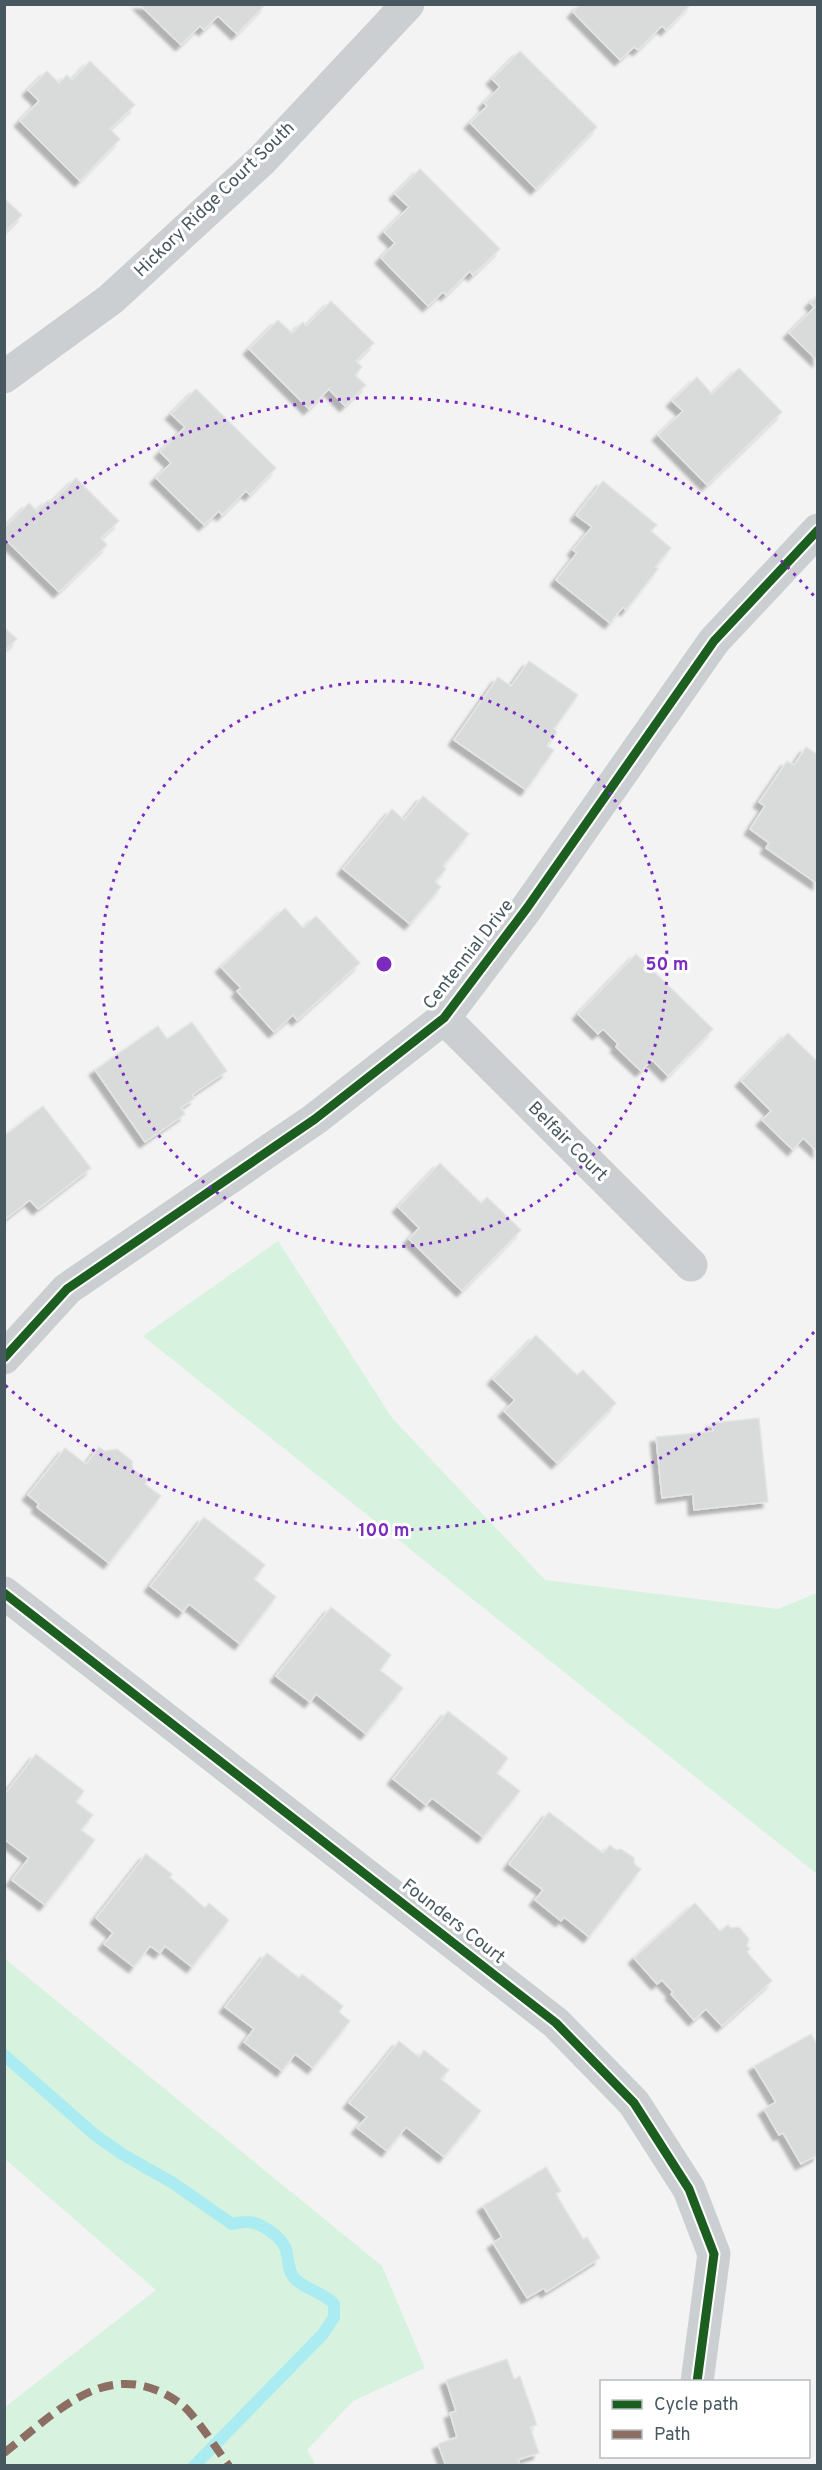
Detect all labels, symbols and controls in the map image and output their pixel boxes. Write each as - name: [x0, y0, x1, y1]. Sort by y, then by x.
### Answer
- street label: Hickory Ridge Court South: [130, 117, 300, 283]
- street label: Centennial Drive: [419, 895, 519, 1015]
- centre of rings: [374, 954, 394, 974]
- text: 50 m: [645, 954, 689, 977]
- street label: Belfair Court: [522, 1097, 612, 1187]
- text: 100 m: [358, 1520, 410, 1543]
- street label: Founders Court: [397, 1874, 509, 1970]
- legend: [600, 2380, 810, 2458]
- text: Cycle path: [654, 2394, 739, 2417]
- text: Path: [654, 2424, 691, 2447]

